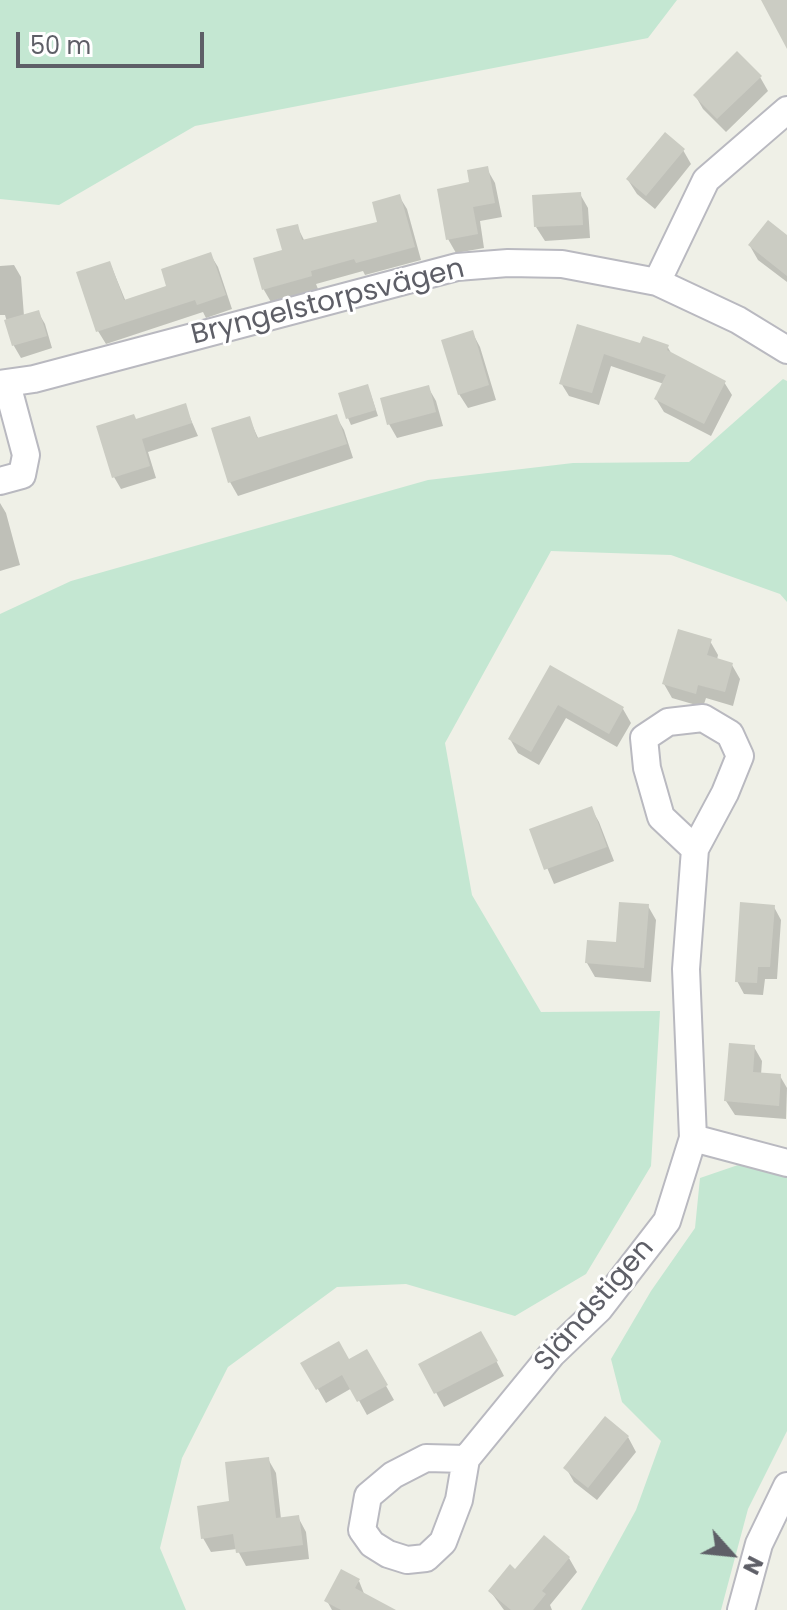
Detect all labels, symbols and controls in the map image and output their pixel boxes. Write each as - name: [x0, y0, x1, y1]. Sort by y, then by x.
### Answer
- scale bar: [20, 16, 208, 66]
- text: 50 m: [30, 29, 91, 62]
- street label: Bryngelstorpsvägen: [188, 253, 468, 353]
- street label: Sländstigen: [528, 1233, 662, 1379]
- north arrow: [691, 1514, 771, 1594]
- text: N: [735, 1551, 770, 1580]

